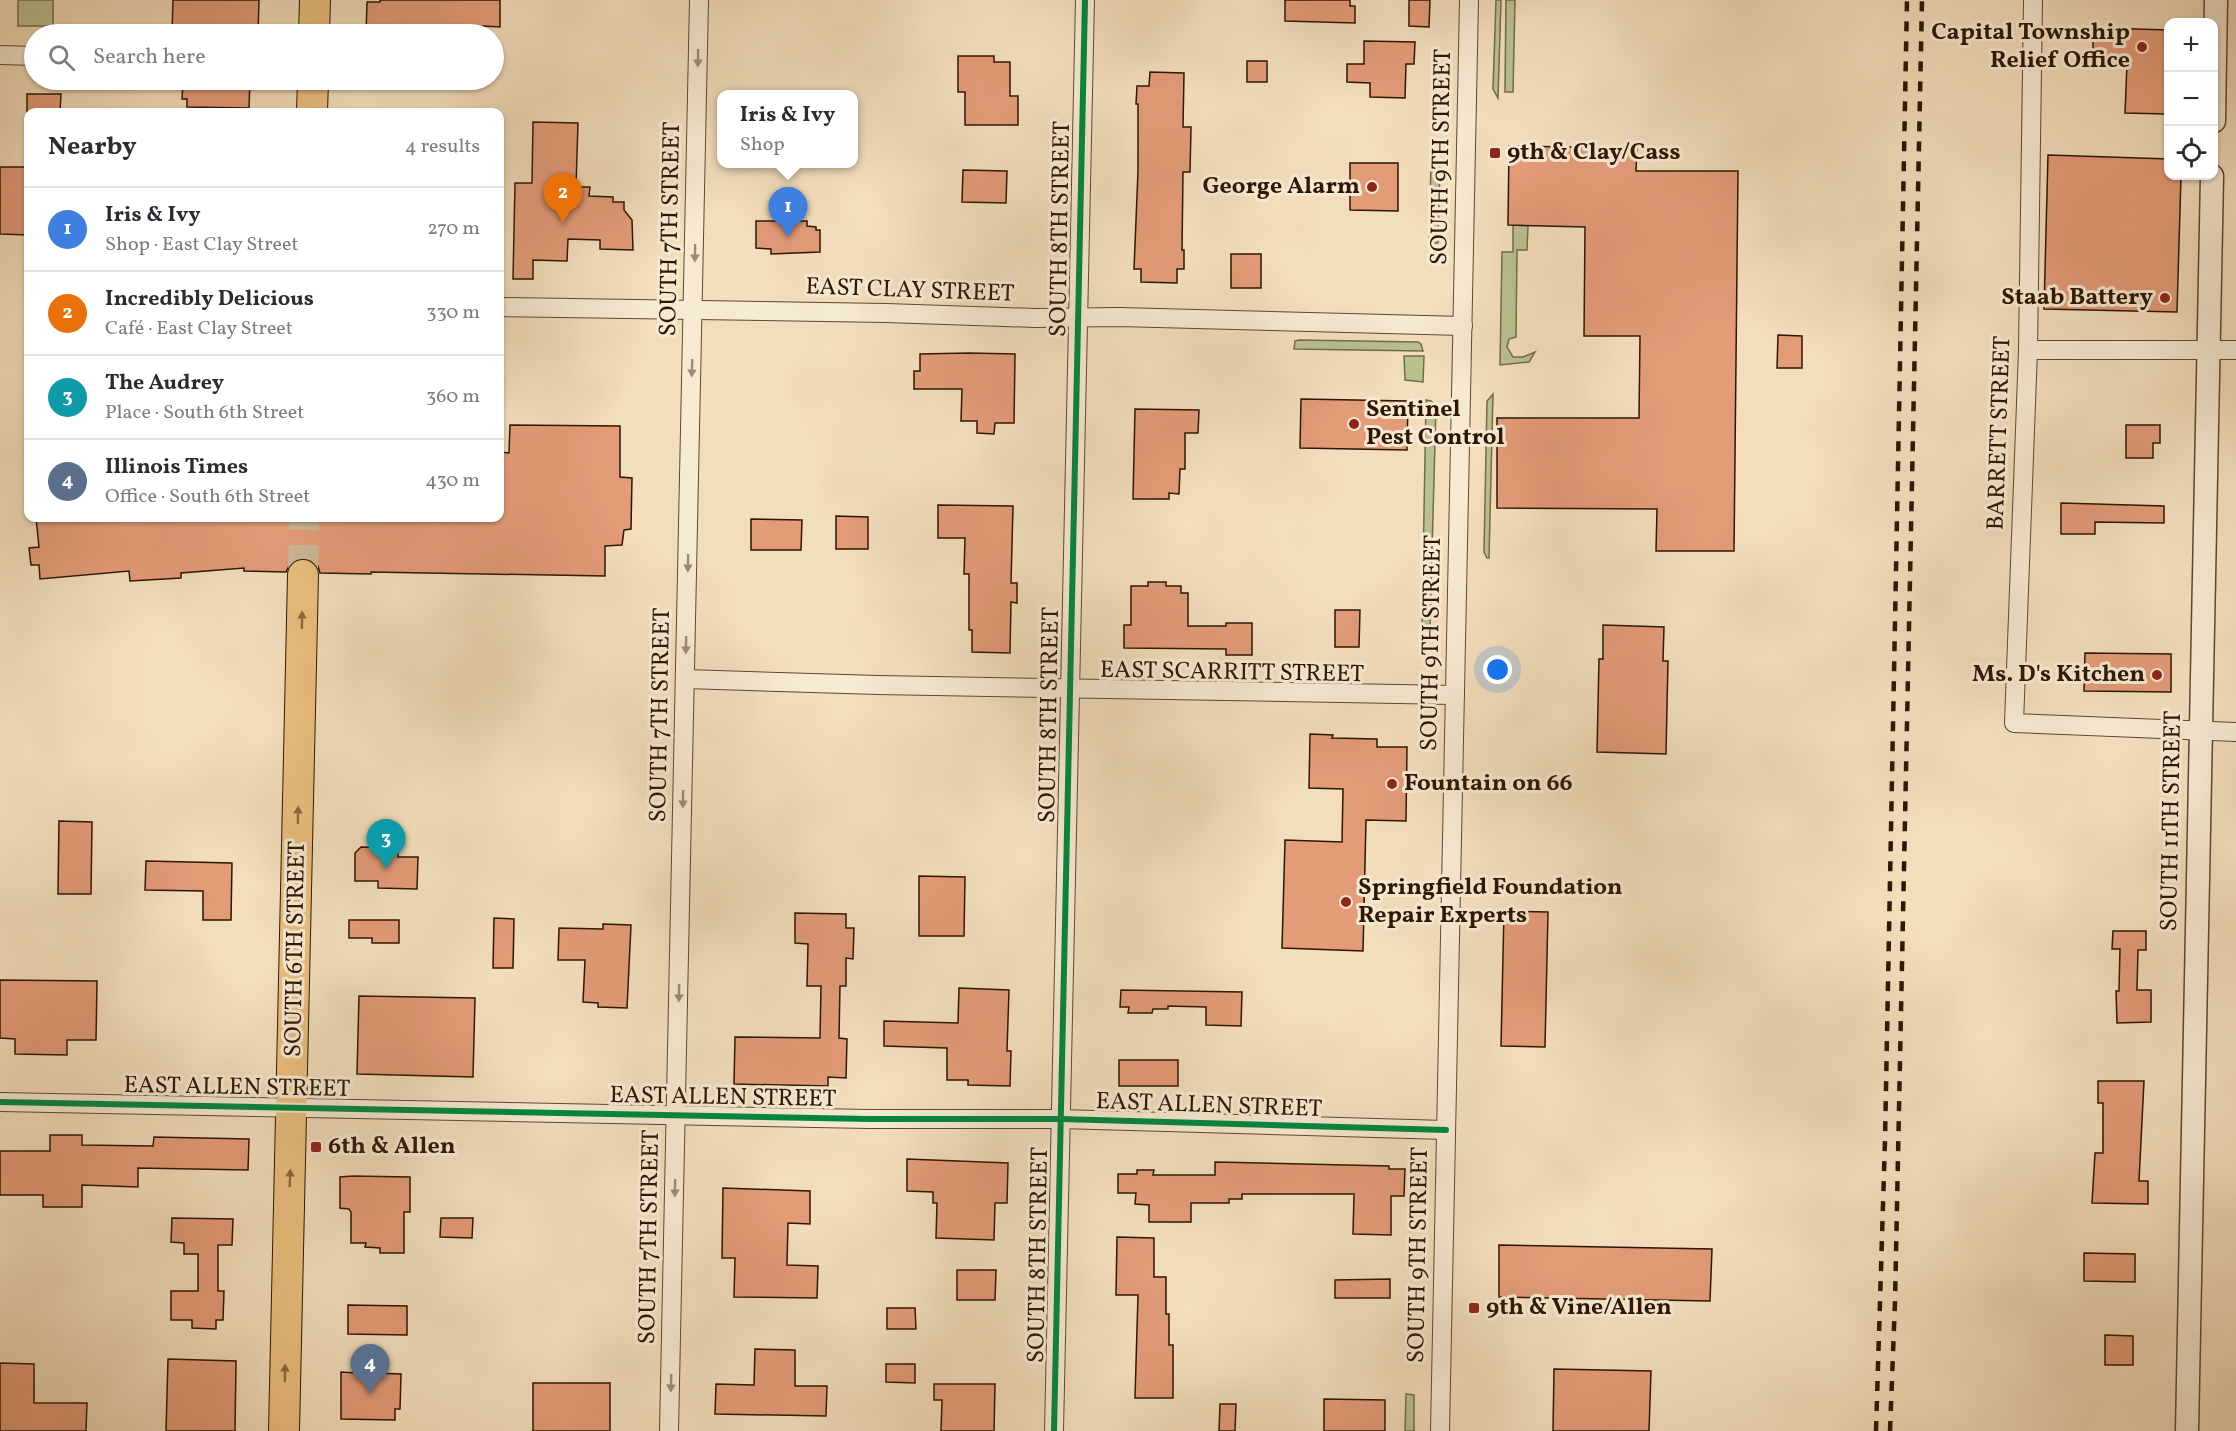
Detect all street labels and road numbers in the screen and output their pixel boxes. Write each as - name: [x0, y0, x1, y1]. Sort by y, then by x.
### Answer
- street label: SOUTH 9TH STREET: [1423, 48, 1461, 266]
- street label: SOUTH 7TH STREET: [652, 121, 690, 337]
- street label: SOUTH 8TH STREET: [1042, 121, 1080, 337]
- street label: EAST CLAY STREET: [805, 270, 1015, 312]
- street label: BARRETT STREET: [1980, 335, 2020, 531]
- street label: SOUTH 9TH STREET: [1413, 534, 1451, 752]
- street label: SOUTH 7TH STREET: [642, 607, 680, 823]
- street label: SOUTH 8TH STREET: [1031, 607, 1069, 823]
- street label: EAST SCARRITT STREET: [1100, 654, 1364, 692]
- street label: SOUTH 11TH STREET: [2153, 710, 2191, 932]
- street label: SOUTH 6TH STREET: [277, 841, 315, 1057]
- street label: EAST ALLEN STREET: [123, 1069, 351, 1107]
- street label: EAST ALLEN STREET: [609, 1079, 837, 1117]
- street label: EAST ALLEN STREET: [1095, 1085, 1323, 1127]
- street label: SOUTH 7TH STREET: [631, 1129, 669, 1345]
- street label: SOUTH 9TH STREET: [1400, 1146, 1438, 1364]
- street label: SOUTH 8TH STREET: [1020, 1147, 1058, 1363]

